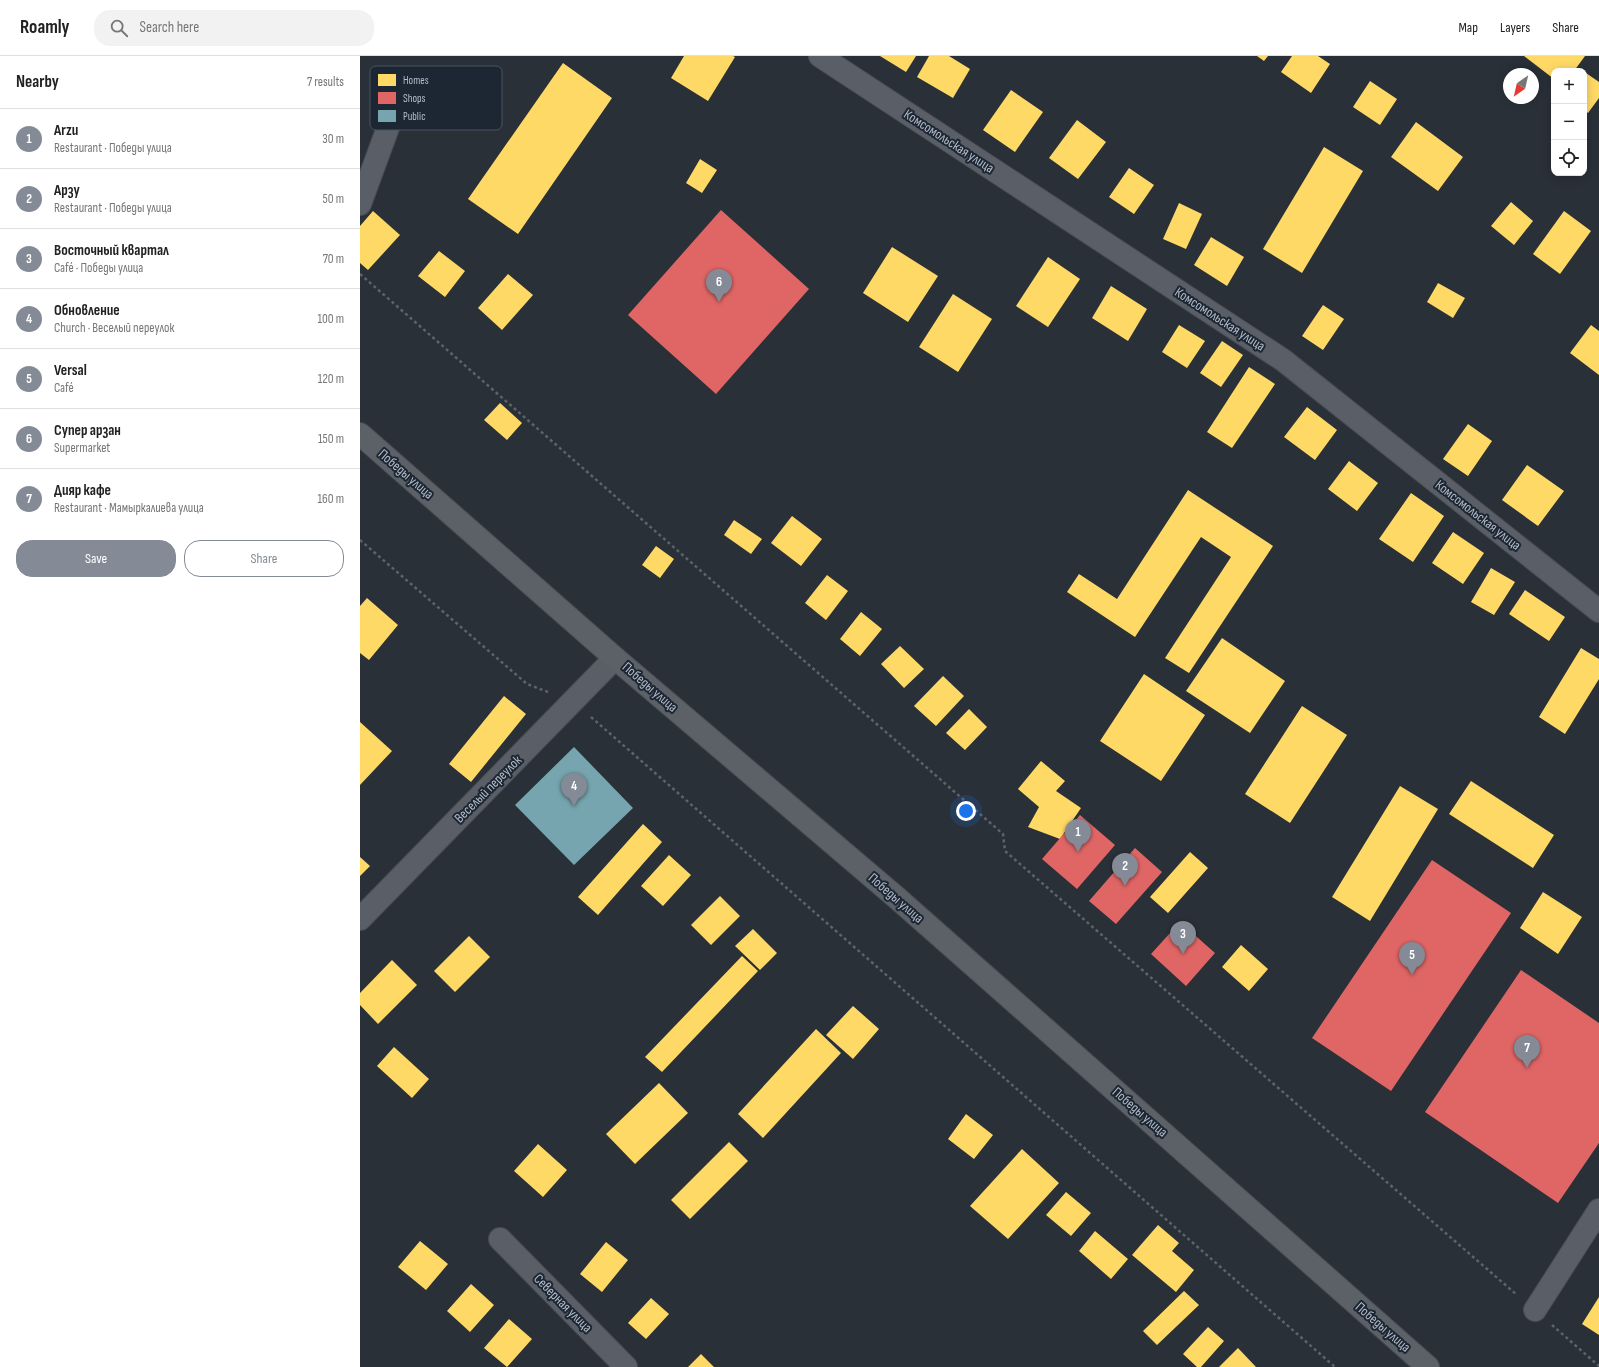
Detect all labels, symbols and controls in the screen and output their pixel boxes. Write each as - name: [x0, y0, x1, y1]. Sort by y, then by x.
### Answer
- search box: [94, 10, 374, 46]
- text: Roamly: [20, 16, 70, 39]
- icon: search: [108, 17, 130, 39]
- text: Search here: [140, 18, 199, 37]
- text: Map: [1458, 19, 1478, 36]
- text: Layers: [1500, 19, 1530, 36]
- text: Share: [1552, 19, 1579, 36]
- legend: [370, 66, 502, 130]
- north arrow: [1503, 68, 1539, 104]
- map controls: [1551, 68, 1587, 176]
- button: +: [1551, 68, 1587, 104]
- text: Nearby: [16, 72, 59, 92]
- text: 7 results: [307, 74, 344, 90]
- text: Homes: [403, 74, 429, 87]
- text: Shops: [403, 92, 426, 105]
- button: −: [1551, 104, 1587, 140]
- street label: Комсомольская улица: [901, 105, 997, 177]
- text: Public: [403, 110, 426, 123]
- text: Arzu: [54, 121, 78, 140]
- text: 1: [26, 131, 32, 147]
- text: 30 m: [322, 131, 344, 147]
- text: Restaurant · Победы улица: [54, 140, 172, 156]
- button: locate: [1551, 140, 1587, 176]
- text: Арзу: [54, 181, 80, 200]
- text: 2: [26, 191, 32, 207]
- text: 50 m: [323, 191, 344, 207]
- text: Restaurant · Победы улица: [54, 200, 172, 216]
- text: Восточный квартал: [54, 241, 169, 260]
- text: 3: [26, 251, 32, 267]
- text: 70 m: [323, 251, 344, 267]
- text: Café · Победы улица: [54, 260, 143, 276]
- pin: 6: [706, 269, 732, 302]
- street label: Комсомольская улица: [1172, 283, 1268, 355]
- text: Обновление: [54, 301, 120, 320]
- text: 4: [26, 311, 32, 327]
- text: 100 m: [317, 311, 344, 327]
- text: Church · Веселый переулок: [54, 320, 174, 336]
- text: Versal: [54, 361, 87, 380]
- text: 5: [26, 371, 32, 387]
- text: 120 m: [318, 371, 344, 387]
- text: Café: [54, 380, 74, 396]
- text: Супер арзан: [54, 421, 121, 440]
- text: 6: [26, 431, 32, 447]
- text: 150 m: [318, 431, 344, 447]
- text: Supermarket: [54, 440, 110, 456]
- street label: Победы улица: [375, 445, 437, 503]
- street label: Комсомольская улица: [1432, 476, 1524, 554]
- text: Дияр кафе: [54, 481, 111, 500]
- text: 7: [26, 491, 32, 507]
- text: 160 m: [318, 491, 344, 507]
- text: Restaurant · Мамыркалиева улица: [54, 500, 204, 516]
- button: Save: [16, 540, 176, 577]
- button: Share: [184, 540, 344, 577]
- street label: Победы улица: [619, 658, 681, 716]
- street label: Веселый переулок: [451, 751, 526, 826]
- pin: 4: [561, 773, 587, 806]
- your location: [956, 801, 976, 821]
- pin: 1: [1065, 819, 1091, 852]
- pin: 2: [1112, 853, 1138, 886]
- street label: Победы улица: [865, 869, 927, 927]
- pin: 3: [1170, 921, 1196, 954]
- pin: 5: [1399, 942, 1425, 975]
- pin: 7: [1514, 1035, 1540, 1068]
- street label: Победы улица: [1109, 1083, 1171, 1141]
- street label: Северная улица: [530, 1270, 596, 1336]
- street label: Победы улица: [1352, 1298, 1414, 1356]

